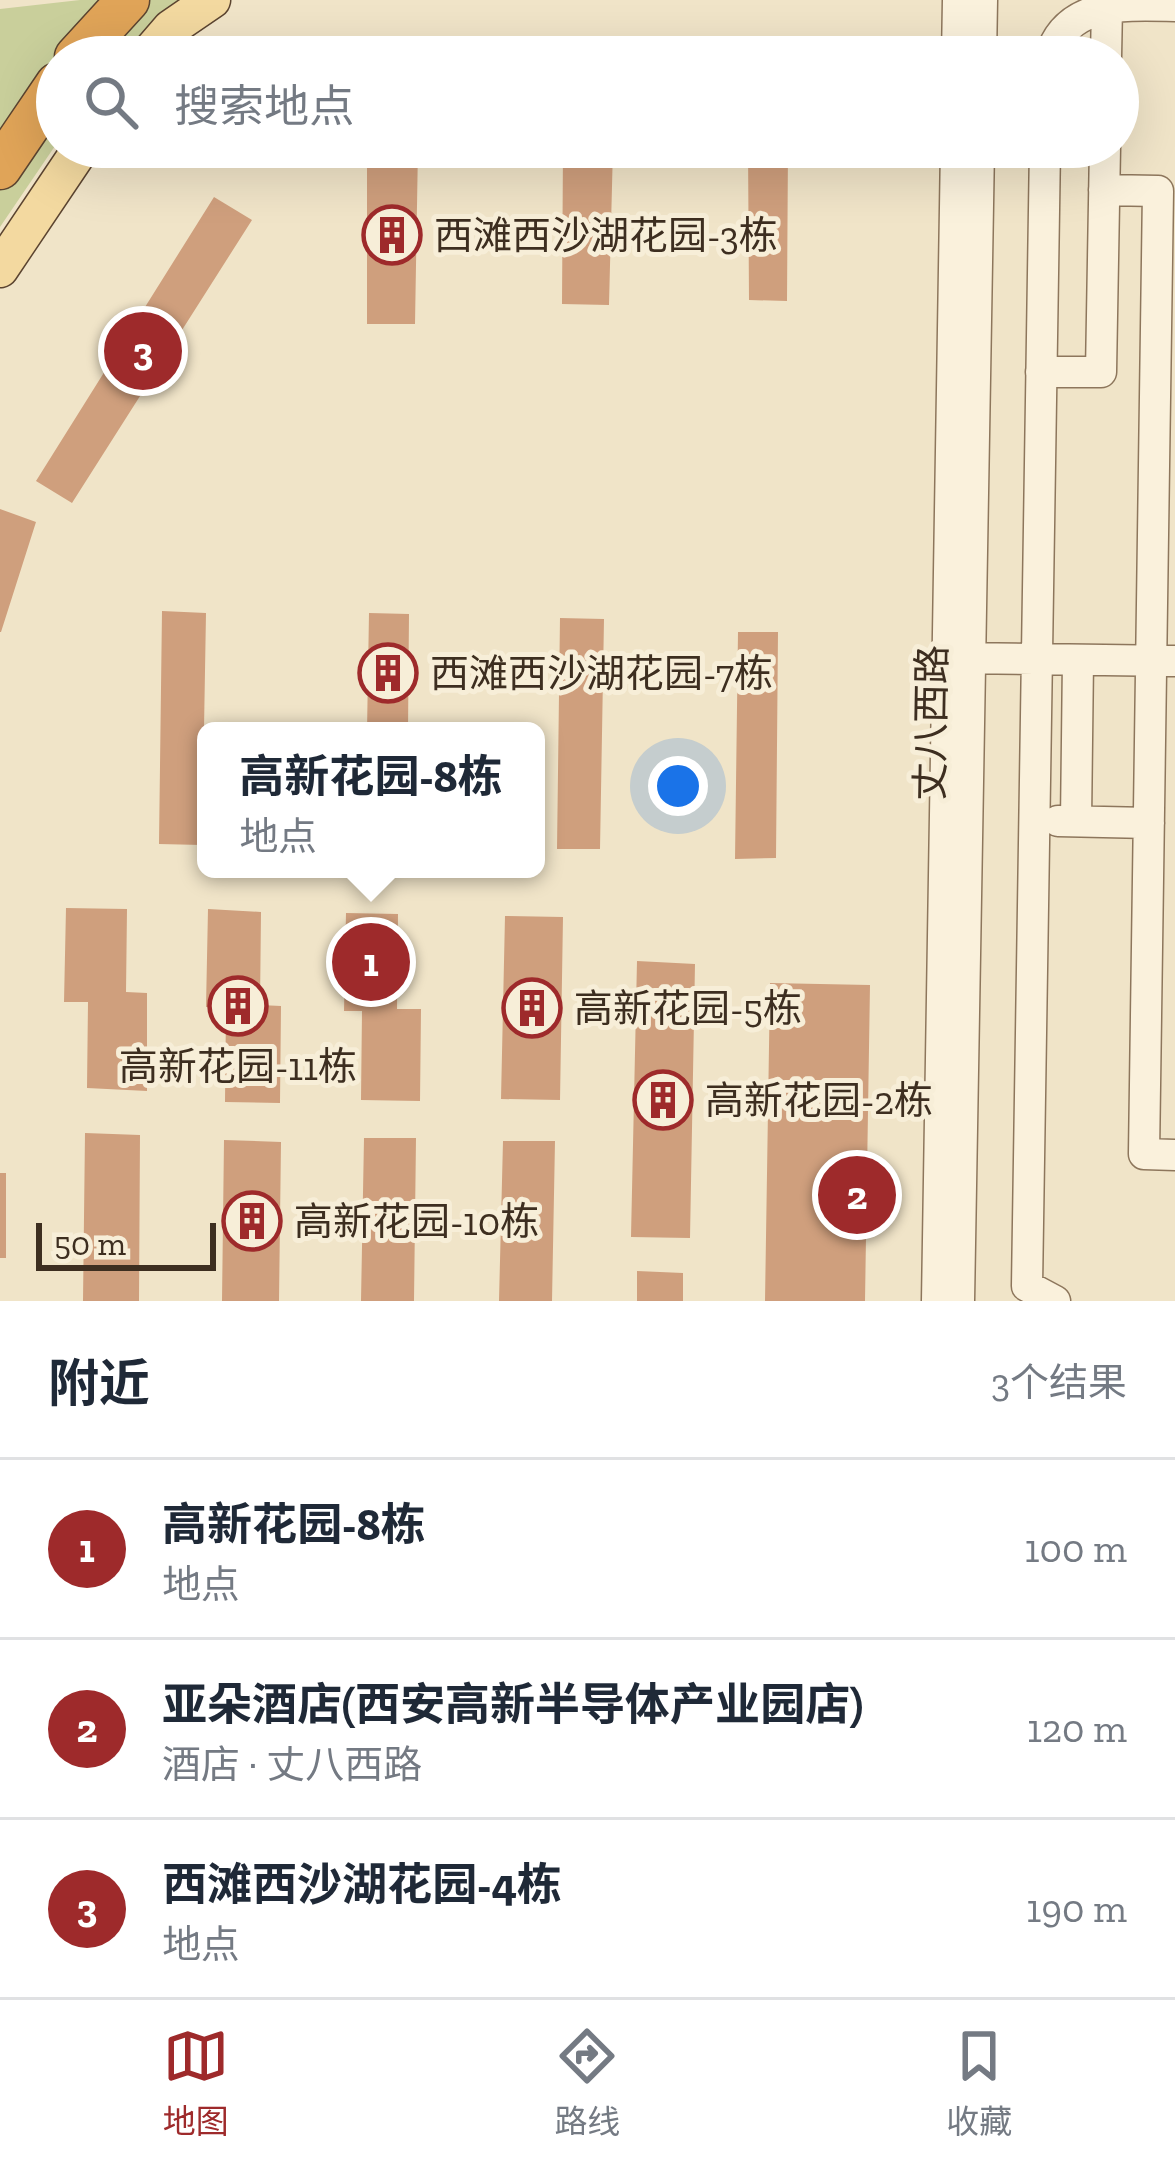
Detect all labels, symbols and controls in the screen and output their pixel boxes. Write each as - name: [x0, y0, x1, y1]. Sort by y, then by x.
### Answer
- search box: [36, 36, 1139, 168]
- icon: search: [78, 69, 144, 135]
- text: 搜索地点: [174, 80, 354, 134]
- building icon: 西滩西沙湖花园-3栋: [361, 204, 423, 266]
- place label: 西滩西沙湖花园-3栋: [434, 212, 778, 259]
- pin: 3: [104, 306, 182, 396]
- building icon: 西滩西沙湖花园-7栋: [357, 642, 419, 704]
- street label: 丈八西路: [906, 645, 956, 801]
- place label: 西滩西沙湖花园-7栋: [430, 650, 773, 697]
- popup: [197, 722, 545, 878]
- text: 高新花园-8栋: [239, 750, 503, 804]
- your location: [648, 756, 708, 816]
- text: 地点: [239, 813, 317, 860]
- pin: 1: [332, 917, 410, 1007]
- building icon: 高新花园-11栋: [207, 975, 269, 1037]
- building icon: 高新花园-5栋: [501, 977, 563, 1039]
- place label: 高新花园-5栋: [574, 985, 802, 1032]
- place label: 高新花园-11栋: [119, 1043, 357, 1090]
- building icon: 高新花园-2栋: [632, 1069, 694, 1131]
- place label: 高新花园-2栋: [705, 1077, 933, 1124]
- pin: 2: [818, 1150, 896, 1240]
- building icon: 高新花园-10栋: [221, 1190, 283, 1252]
- place label: 高新花园-10栋: [294, 1198, 539, 1245]
- scale bar: [36, 1217, 216, 1270]
- text: 50 m: [54, 1224, 126, 1263]
- text: 附近: [48, 1353, 150, 1414]
- text: 3个结果: [991, 1359, 1127, 1406]
- text: 高新花园-8栋: [162, 1498, 426, 1552]
- text: 1: [79, 1525, 95, 1572]
- text: 100 m: [1025, 1525, 1127, 1572]
- text: 地点: [162, 1561, 240, 1608]
- text: 亚朵酒店(西安高新半导体产业园店): [162, 1678, 863, 1732]
- text: 2: [77, 1705, 97, 1752]
- text: 120 m: [1027, 1705, 1127, 1752]
- text: 酒店 · 丈八西路: [162, 1741, 422, 1788]
- text: 西滩西沙湖花园-4栋: [162, 1858, 562, 1912]
- text: 3: [77, 1885, 97, 1932]
- text: 190 m: [1026, 1885, 1127, 1932]
- text: 地点: [162, 1921, 240, 1968]
- tab: 地图: [163, 2023, 229, 2143]
- tab: 路线: [554, 2023, 620, 2143]
- tab: 收藏: [946, 2023, 1012, 2143]

